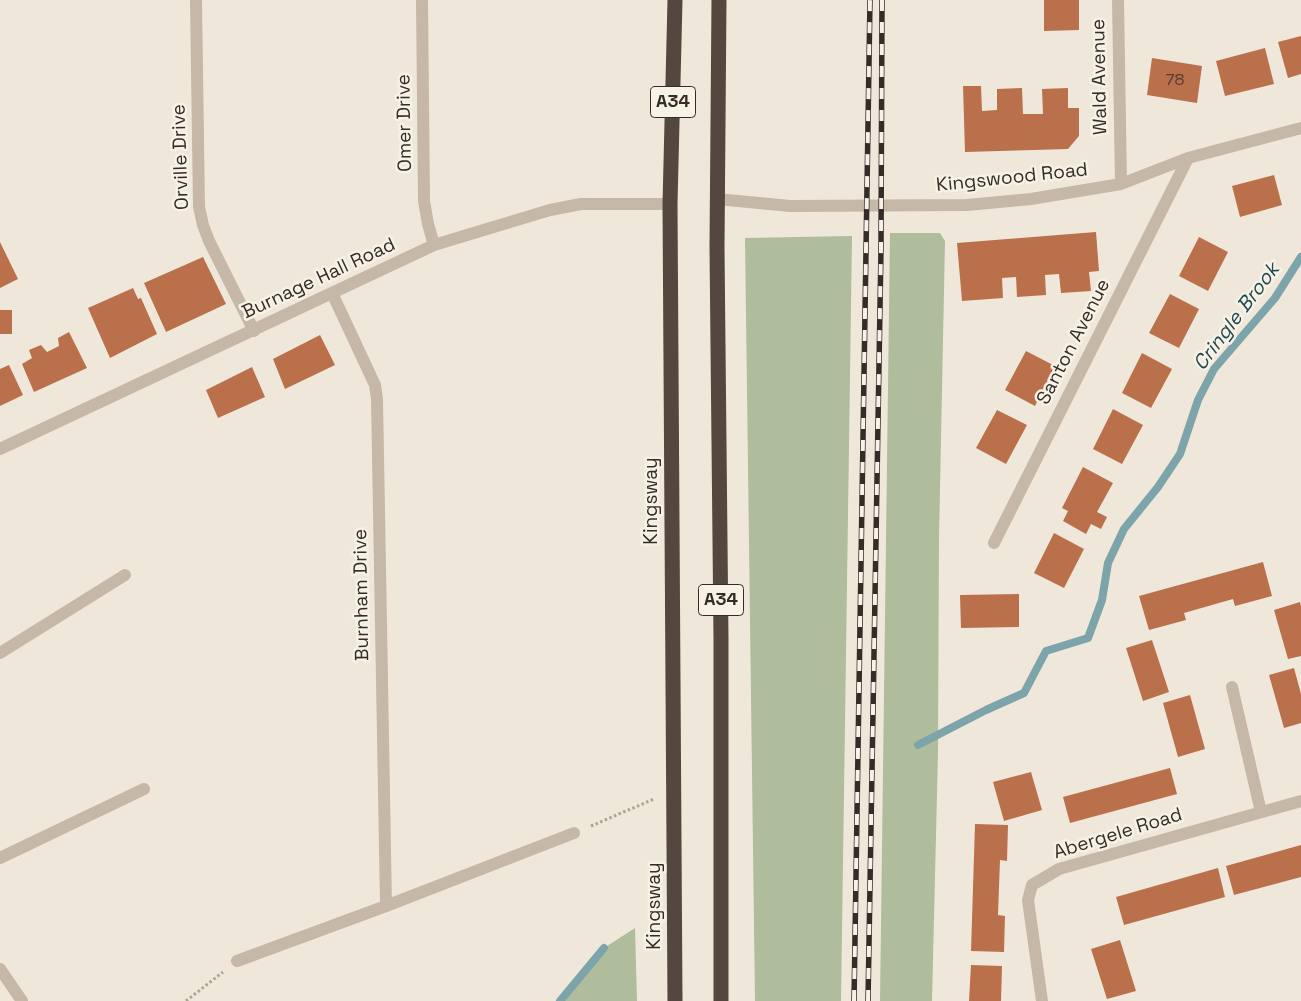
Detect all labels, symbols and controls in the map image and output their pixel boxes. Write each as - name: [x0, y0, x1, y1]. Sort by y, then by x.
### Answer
- street label: Wald Avenue: [1088, 19, 1112, 135]
- house number: 78: [1166, 71, 1184, 91]
- street label: Omer Drive: [393, 74, 417, 172]
- road number: A34: [650, 86, 696, 118]
- street label: Orville Drive: [168, 104, 194, 210]
- street label: Kingswood Road: [935, 159, 1089, 197]
- street label: Burnage Hall Road: [239, 234, 399, 324]
- water label: Cringle Brook: [1189, 259, 1285, 375]
- street label: Santon Avenue: [1033, 275, 1115, 409]
- street label: Kingsway: [641, 457, 663, 545]
- street label: Burnham Drive: [349, 529, 375, 661]
- road number: A34: [698, 584, 744, 616]
- street label: Abergele Road: [1051, 804, 1185, 864]
- street label: Kingsway: [644, 862, 666, 950]

